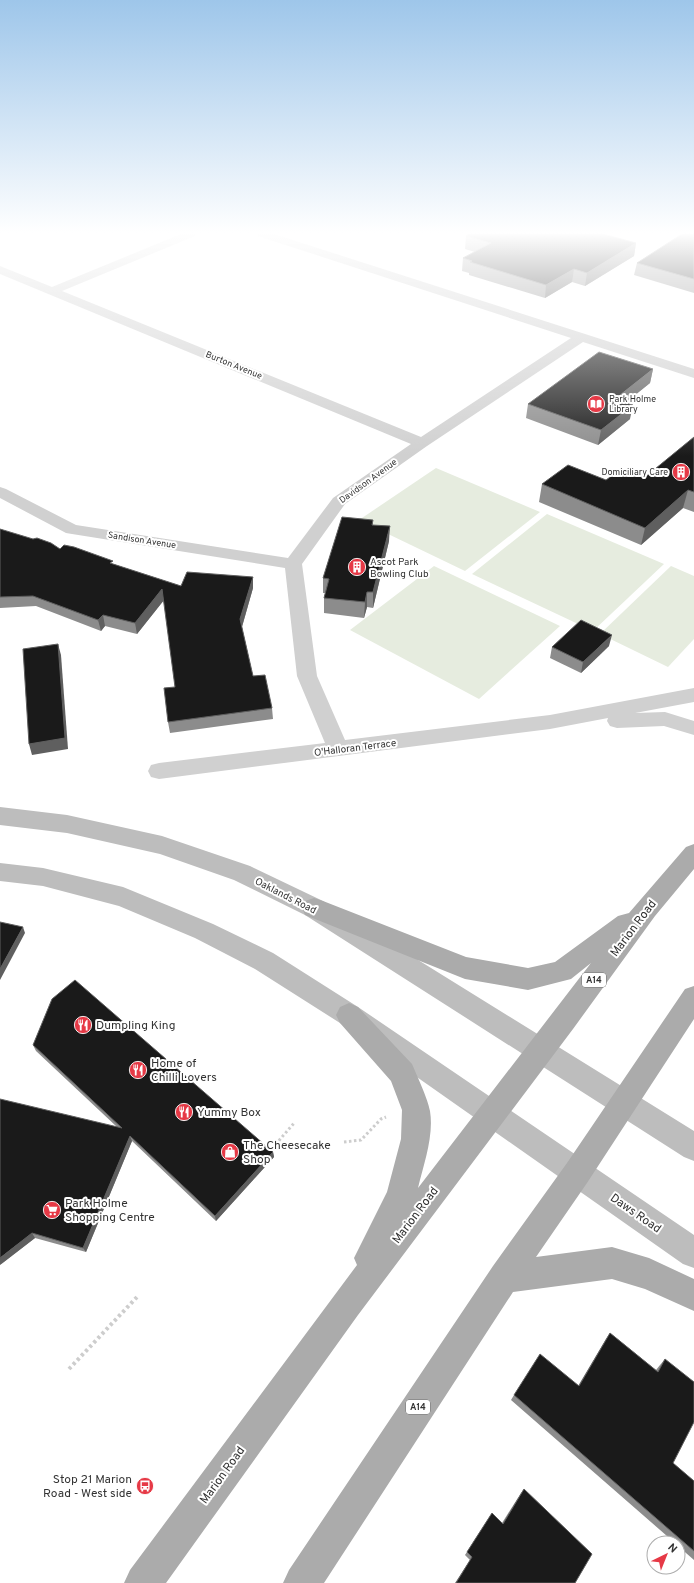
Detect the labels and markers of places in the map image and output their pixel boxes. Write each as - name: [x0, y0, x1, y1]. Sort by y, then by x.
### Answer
- library icon: Park Holme Library: [586, 394, 606, 414]
- place label: Park Holme Library: [609, 394, 656, 415]
- building icon: Domiciliary Care: [671, 462, 691, 482]
- place label: Domiciliary Care: [602, 467, 668, 478]
- place label: Ascot Park Bowling Club: [370, 556, 429, 581]
- building icon: Ascot Park Bowling Club: [347, 557, 367, 577]
- restaurant icon: Dumpling King: [73, 1015, 93, 1035]
- place label: Dumpling King: [96, 1018, 176, 1034]
- place label: Home of Chilli Lovers: [151, 1056, 217, 1086]
- restaurant icon: Home of Chilli Lovers: [128, 1060, 148, 1080]
- restaurant icon: Yummy Box: [174, 1102, 194, 1122]
- place label: Yummy Box: [197, 1105, 261, 1121]
- place label: The Cheesecake Shop: [243, 1138, 331, 1168]
- shop icon: The Cheesecake Shop: [220, 1142, 240, 1162]
- place label: Park Holme Shopping Centre: [65, 1196, 155, 1226]
- supermarket icon: Park Holme Shopping Centre: [42, 1200, 62, 1220]
- place label: Stop 21 Marion Road - West side: [43, 1472, 132, 1502]
- bus stop icon: Stop 21 Marion Road - West side: [135, 1476, 155, 1496]

